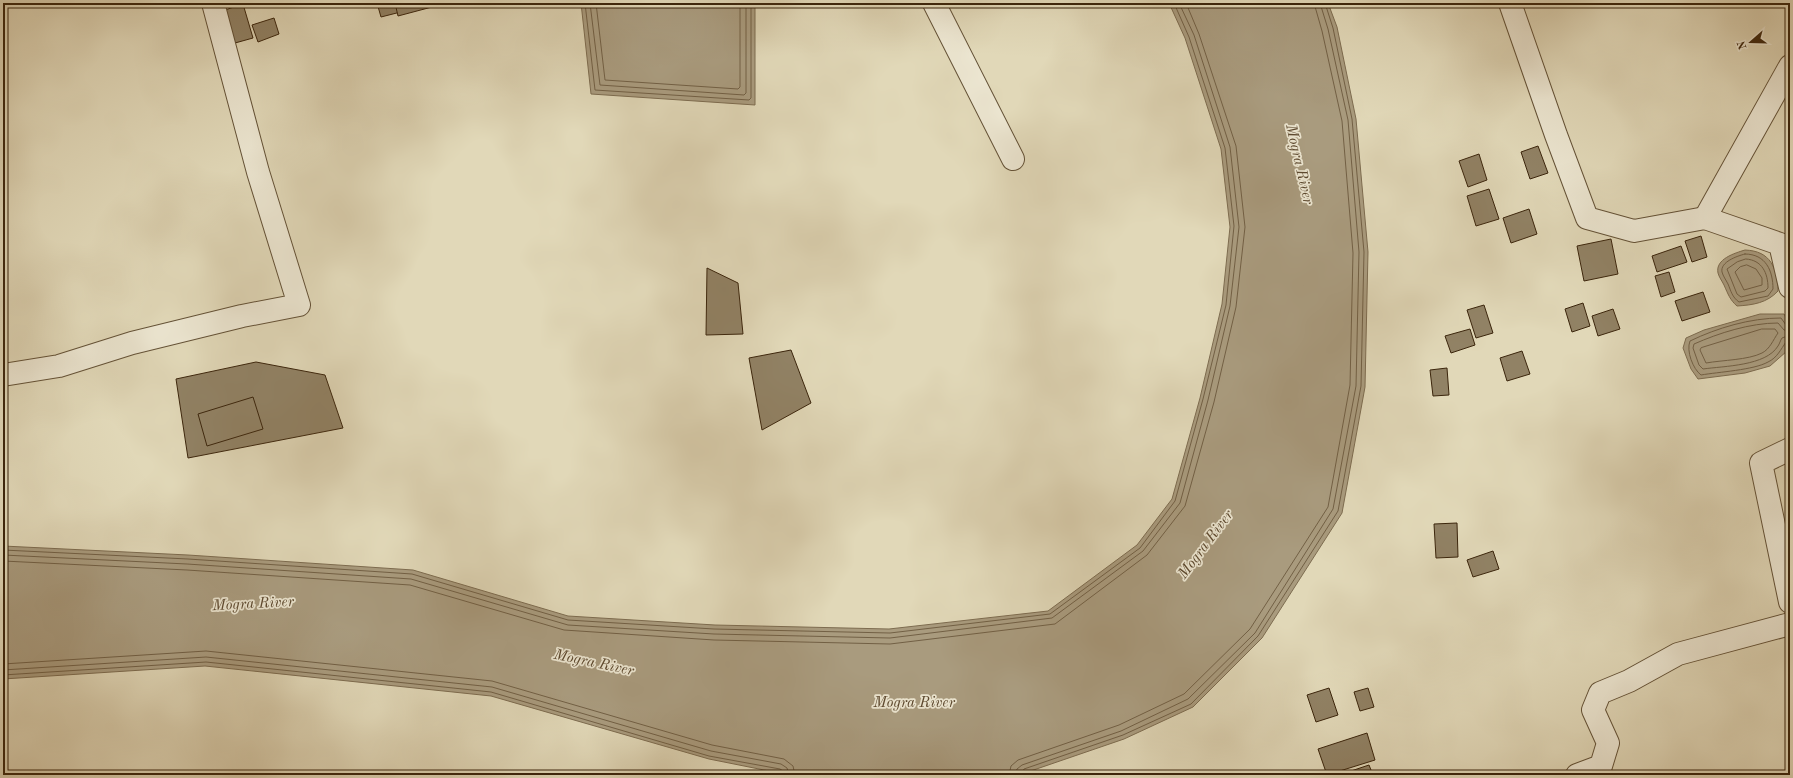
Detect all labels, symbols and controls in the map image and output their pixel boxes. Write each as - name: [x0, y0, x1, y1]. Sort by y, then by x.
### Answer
- north arrow: [1731, 22, 1771, 62]
- text: N: [1736, 39, 1750, 51]
- water label: Mogra River: [1282, 122, 1315, 206]
- water label: Mogra River: [1175, 507, 1237, 583]
- water label: Mogra River: [211, 595, 295, 614]
- water label: Mogra River: [551, 647, 636, 679]
- water label: Mogra River: [872, 696, 955, 711]

